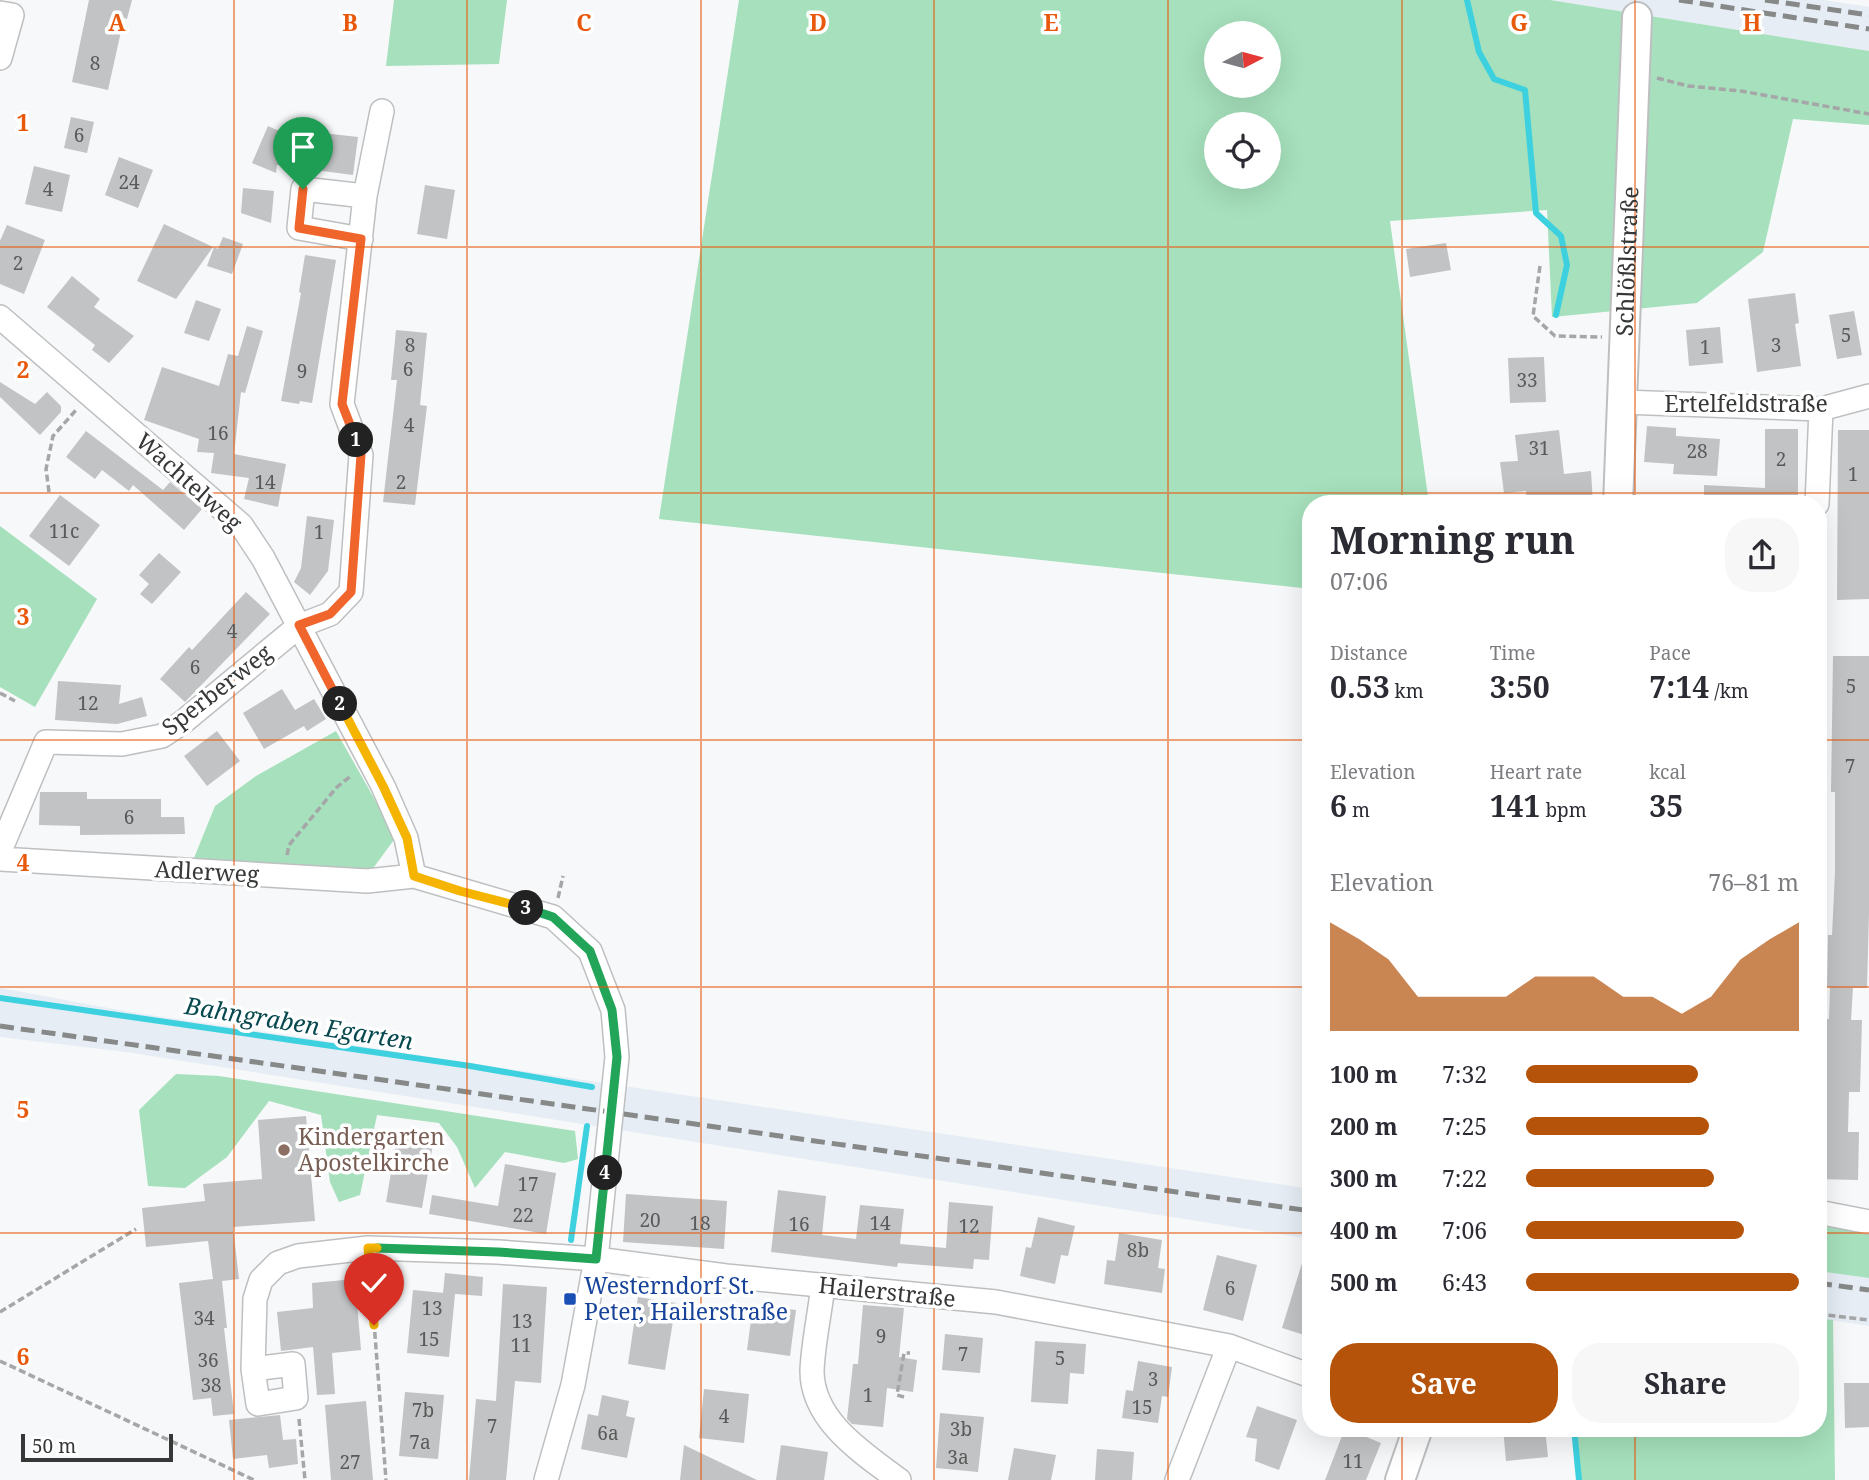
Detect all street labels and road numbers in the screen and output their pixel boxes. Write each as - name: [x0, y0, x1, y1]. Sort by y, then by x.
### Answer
- street label: Schlößlstraße: [1608, 186, 1645, 337]
- street label: Ertelfeldstraße: [1664, 387, 1828, 419]
- street label: Wachtelweg: [129, 425, 250, 538]
- street label: Sperberweg: [155, 636, 279, 742]
- street label: Adlerweg: [154, 852, 261, 890]
- street label: Hailerstraße: [817, 1268, 957, 1314]

